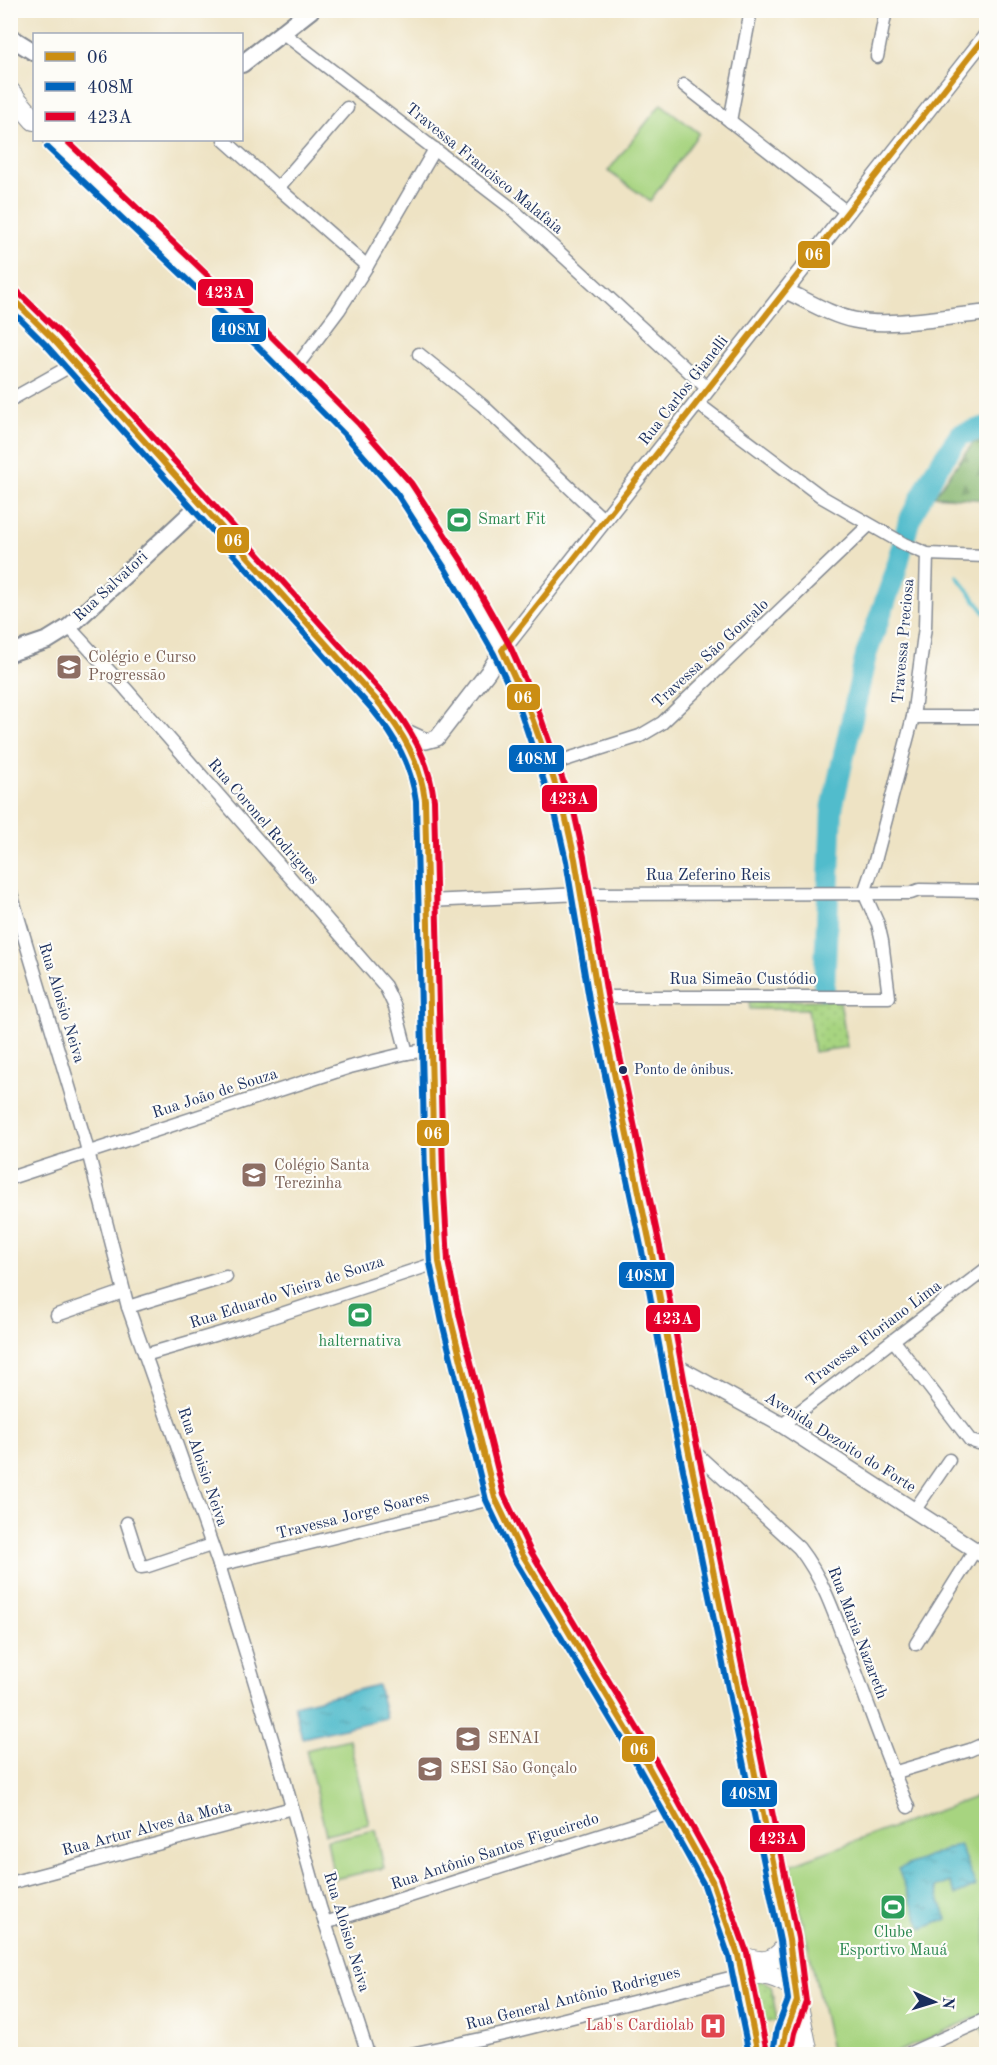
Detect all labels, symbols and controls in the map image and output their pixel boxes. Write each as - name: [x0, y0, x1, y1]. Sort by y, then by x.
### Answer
- legend: [33, 33, 243, 141]
- text: 06: [87, 49, 108, 67]
- text: 408M: [87, 79, 133, 97]
- street label: Travessa Francisco Malafaia: [402, 101, 566, 237]
- text: 423A: [87, 109, 132, 127]
- line badge: 06: [797, 240, 831, 269]
- text: 06: [805, 248, 823, 264]
- line badge: 423A: [197, 278, 254, 307]
- text: 423A: [205, 286, 245, 302]
- line badge: 408M: [211, 314, 267, 343]
- text: 408M: [218, 323, 260, 339]
- street label: Rua Carlos Gianelli: [636, 333, 732, 449]
- sports icon: Smart Fit: [444, 505, 474, 535]
- place label: Smart Fit: [478, 512, 546, 528]
- line badge: 06: [216, 526, 250, 554]
- text: 06: [224, 534, 242, 550]
- street label: Rua Salvatori: [71, 549, 151, 625]
- street label: Travessa Preciosa: [891, 578, 917, 704]
- street label: Travessa São Gonçalo: [650, 596, 772, 712]
- place label: Colégio e Curso Progressão: [88, 650, 196, 684]
- school or university icon: Colégio e Curso Progressão: [54, 652, 84, 682]
- line badge: 06: [506, 683, 541, 711]
- text: 06: [514, 691, 532, 707]
- line badge: 408M: [508, 744, 565, 773]
- text: 408M: [515, 752, 557, 768]
- street label: Rua Coronel Rodrigues: [204, 756, 322, 888]
- line badge: 423A: [541, 784, 598, 813]
- text: 423A: [549, 792, 589, 808]
- street label: Rua Zeferino Reis: [646, 868, 770, 884]
- street label: Rua Aloisio Neiva: [35, 941, 87, 1065]
- street label: Rua Simeão Custódio: [669, 972, 817, 988]
- place label: Ponto de ônibus.: [634, 1063, 734, 1077]
- marker: Ponto de ônibus.: [617, 1064, 629, 1076]
- street label: Rua João de Souza: [150, 1066, 280, 1122]
- line badge: 06: [416, 1119, 450, 1147]
- text: 06: [424, 1127, 442, 1143]
- place label: Colégio Santa Terezinha: [274, 1158, 370, 1192]
- school or university icon: Colégio Santa Terezinha: [239, 1160, 269, 1190]
- street label: Rua Eduardo Vieira de Souza: [188, 1254, 386, 1332]
- line badge: 408M: [618, 1261, 675, 1289]
- text: 408M: [625, 1269, 667, 1285]
- street label: Travessa Floriano Lima: [803, 1278, 945, 1390]
- sports icon: halternativa: [345, 1300, 375, 1330]
- line badge: 423A: [645, 1304, 701, 1333]
- text: 423A: [653, 1312, 693, 1328]
- place label: halternativa: [319, 1334, 401, 1350]
- street label: Avenida Dezoito do Forte: [762, 1390, 918, 1496]
- street label: Rua Aloisio Neiva: [174, 1405, 230, 1529]
- street label: Travessa Jorge Soares: [275, 1489, 431, 1543]
- street label: Rua Maria Nazareth: [824, 1565, 890, 1702]
- school or university icon: SENAI: [453, 1724, 483, 1754]
- place label: SENAI: [488, 1731, 539, 1747]
- line badge: 06: [621, 1735, 656, 1763]
- text: 06: [630, 1743, 648, 1759]
- school or university icon: SESI São Gonçalo: [415, 1754, 445, 1784]
- place label: SESI São Gonçalo: [450, 1761, 577, 1777]
- line badge: 408M: [721, 1779, 778, 1808]
- text: 408M: [729, 1787, 771, 1803]
- street label: Rua Artur Alves da Mota: [60, 1799, 234, 1859]
- street label: Rua Antônio Santos Figueiredo: [389, 1811, 601, 1893]
- line badge: 423A: [749, 1824, 806, 1853]
- text: 423A: [758, 1832, 798, 1848]
- street label: Rua Aloisio Neiva: [320, 1870, 372, 1994]
- sports icon: Clube Esportivo Mauá: [878, 1892, 908, 1922]
- place label: Clube Esportivo Mauá: [839, 1925, 947, 1959]
- street label: Rua General Antônio Rodrigues: [464, 1965, 682, 2033]
- north arrow: [904, 1972, 964, 2032]
- text: N: [939, 1996, 955, 2010]
- hospital icon: Lab's Cardiolab: [698, 2011, 728, 2041]
- place label: Lab's Cardiolab: [586, 2018, 694, 2034]

